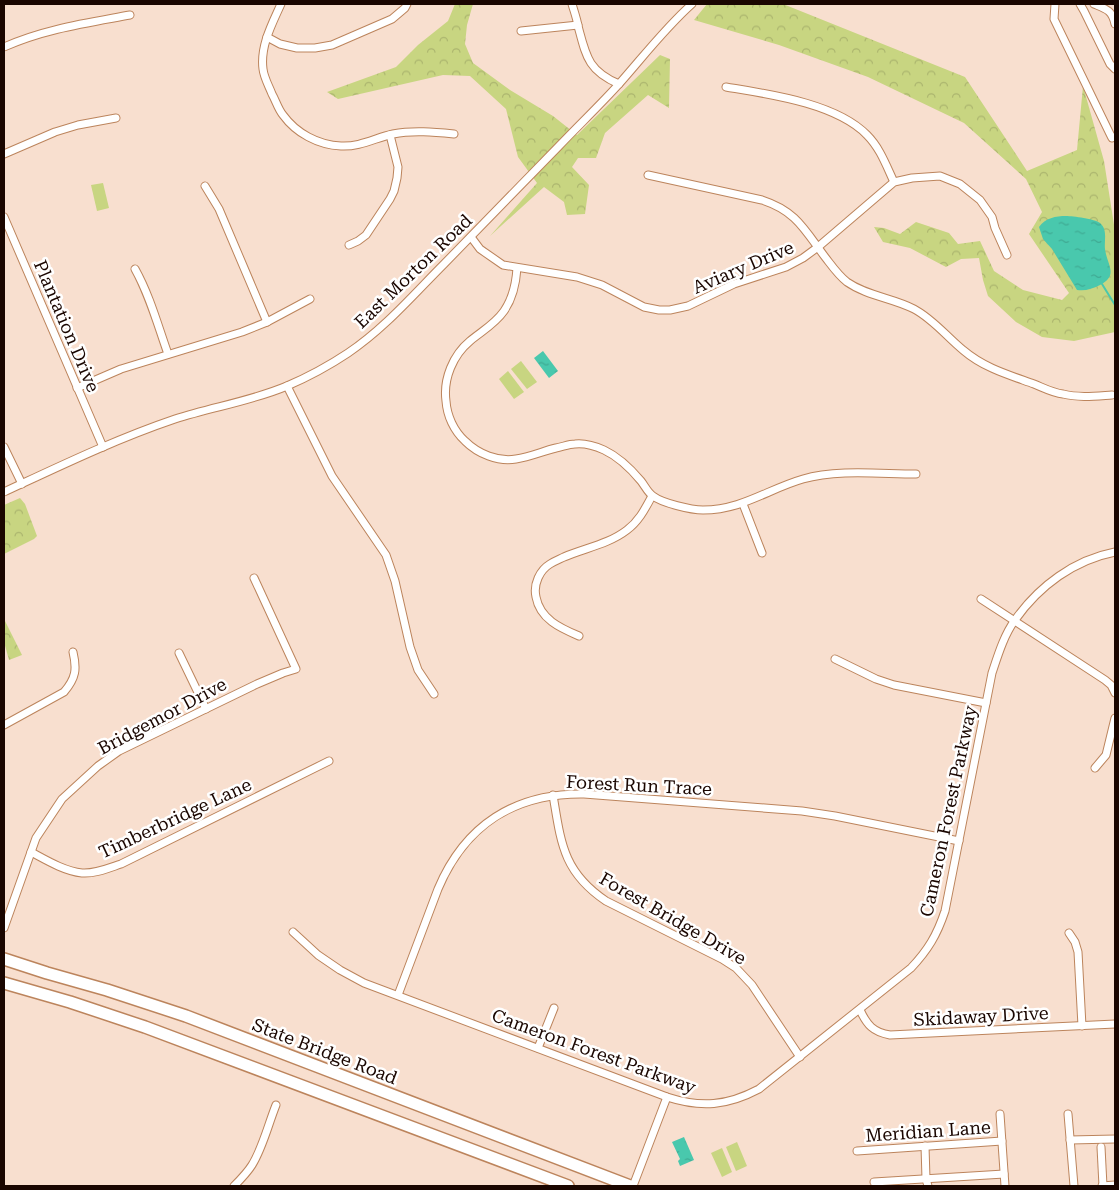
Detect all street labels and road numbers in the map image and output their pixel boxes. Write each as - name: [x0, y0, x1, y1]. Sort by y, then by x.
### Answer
- street label: East Morton Road: [350, 209, 476, 332]
- street label: Aviary Drive: [689, 236, 797, 298]
- street label: Plantation Drive: [30, 257, 104, 395]
- street label: Bridgemor Drive: [94, 673, 230, 759]
- street label: Cameron Forest Parkway: [915, 703, 981, 919]
- street label: Forest Run Trace: [565, 771, 713, 799]
- street label: Timberbridge Lane: [95, 773, 255, 863]
- street label: Forest Bridge Drive: [596, 867, 750, 969]
- street label: Skidaway Drive: [913, 1002, 1049, 1030]
- street label: Cameron Forest Parkway: [489, 1004, 699, 1098]
- street label: State Bridge Road: [250, 1014, 401, 1088]
- street label: Meridian Lane: [865, 1116, 992, 1146]

